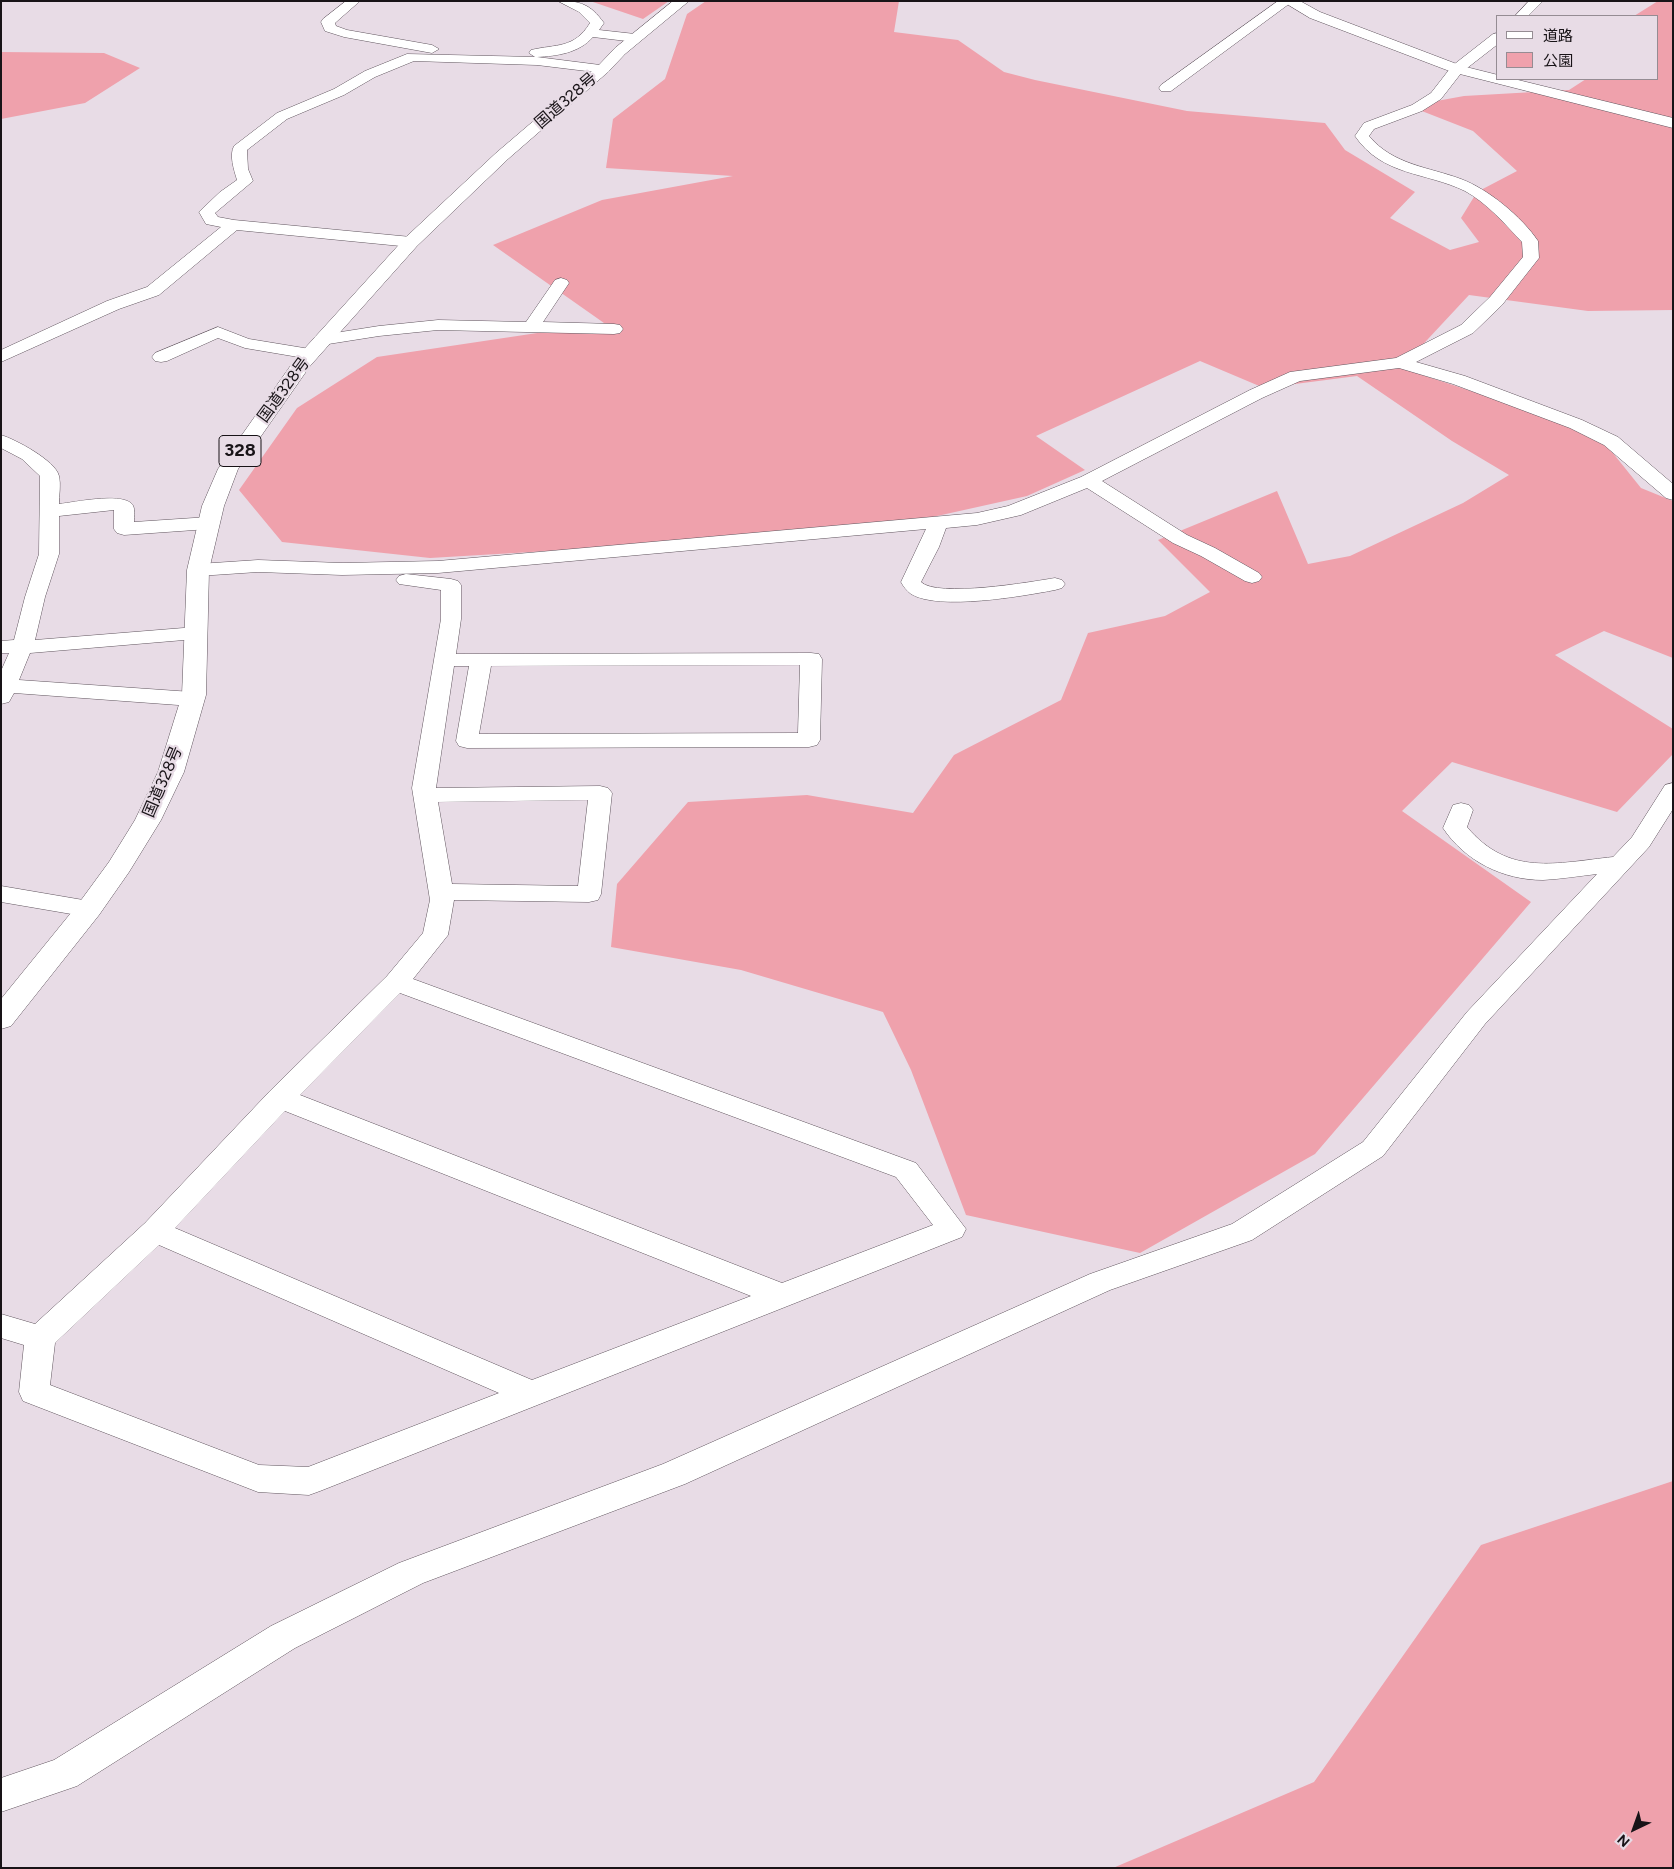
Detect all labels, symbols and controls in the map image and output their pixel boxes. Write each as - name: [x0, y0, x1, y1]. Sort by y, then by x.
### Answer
- legend: [1496, 15, 1659, 80]
- text: 道路: [1543, 27, 1573, 45]
- text: 公園: [1543, 52, 1573, 70]
- street label: 国道328号: [531, 69, 601, 133]
- street label: 国道328号: [254, 354, 314, 426]
- road number: 328: [219, 436, 261, 466]
- street label: 国道328号: [139, 744, 187, 820]
- north arrow: [1609, 1804, 1659, 1854]
- text: N: [1614, 1831, 1633, 1850]

